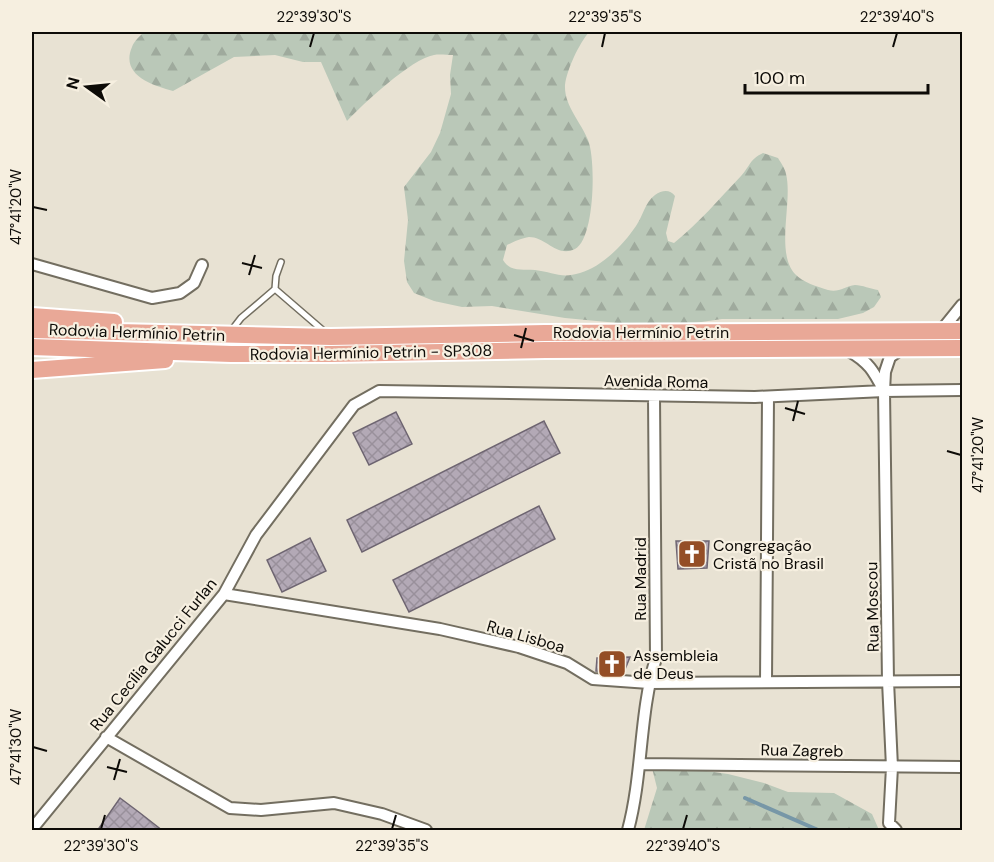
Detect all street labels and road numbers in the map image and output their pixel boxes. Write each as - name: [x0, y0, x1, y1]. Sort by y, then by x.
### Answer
- street label: Rodovia Hermínio Petrin: [49, 319, 225, 346]
- street label: Rodovia Hermínio Petrin: [553, 322, 729, 343]
- street label: Rodovia Hermínio Petrin - SP308: [250, 340, 492, 365]
- street label: Avenida Roma: [604, 370, 708, 393]
- street label: Rua Madrid: [630, 537, 651, 621]
- street label: Rua Moscou: [861, 562, 884, 652]
- street label: Rua Cecília Galucci Furlan: [85, 574, 221, 735]
- street label: Rua Lisboa: [484, 615, 567, 658]
- street label: Rua Zagreb: [760, 739, 843, 762]

